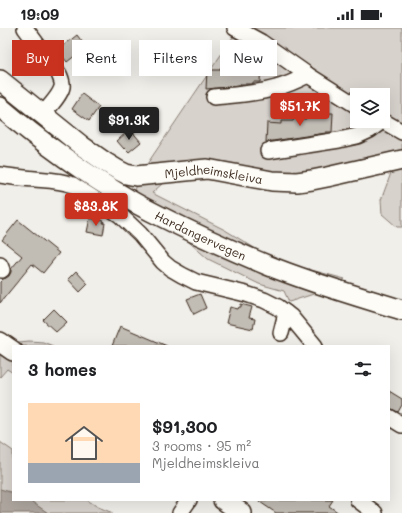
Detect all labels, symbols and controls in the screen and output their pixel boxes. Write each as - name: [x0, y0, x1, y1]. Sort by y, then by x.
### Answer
- text: 19:09: [20, 4, 59, 24]
- chip: Buy: [12, 40, 64, 76]
- chip: Rent: [72, 40, 131, 76]
- chip: Filters: [139, 40, 212, 76]
- chip: New: [220, 40, 277, 76]
- map controls: [350, 88, 390, 128]
- button: layers: [350, 88, 390, 128]
- pin: $51.7K: [267, 93, 333, 127]
- text: $51.7K: [279, 97, 321, 114]
- pin: $91.3K: [96, 107, 162, 141]
- text: $91.3K: [108, 111, 150, 128]
- street label: Mjeldheimskleiva: [164, 161, 264, 187]
- pin: $83.8K: [63, 193, 129, 227]
- text: $83.8K: [74, 197, 118, 214]
- street label: Hardangervegen: [152, 207, 249, 263]
- text: 3 homes: [28, 358, 97, 380]
- icon: filters: [352, 358, 374, 380]
- text: $91,300: [152, 415, 218, 437]
- icon: home: [60, 419, 108, 467]
- text: 3 rooms · 95 m²: [152, 437, 251, 454]
- text: Mjeldheimskleiva: [152, 454, 259, 471]

